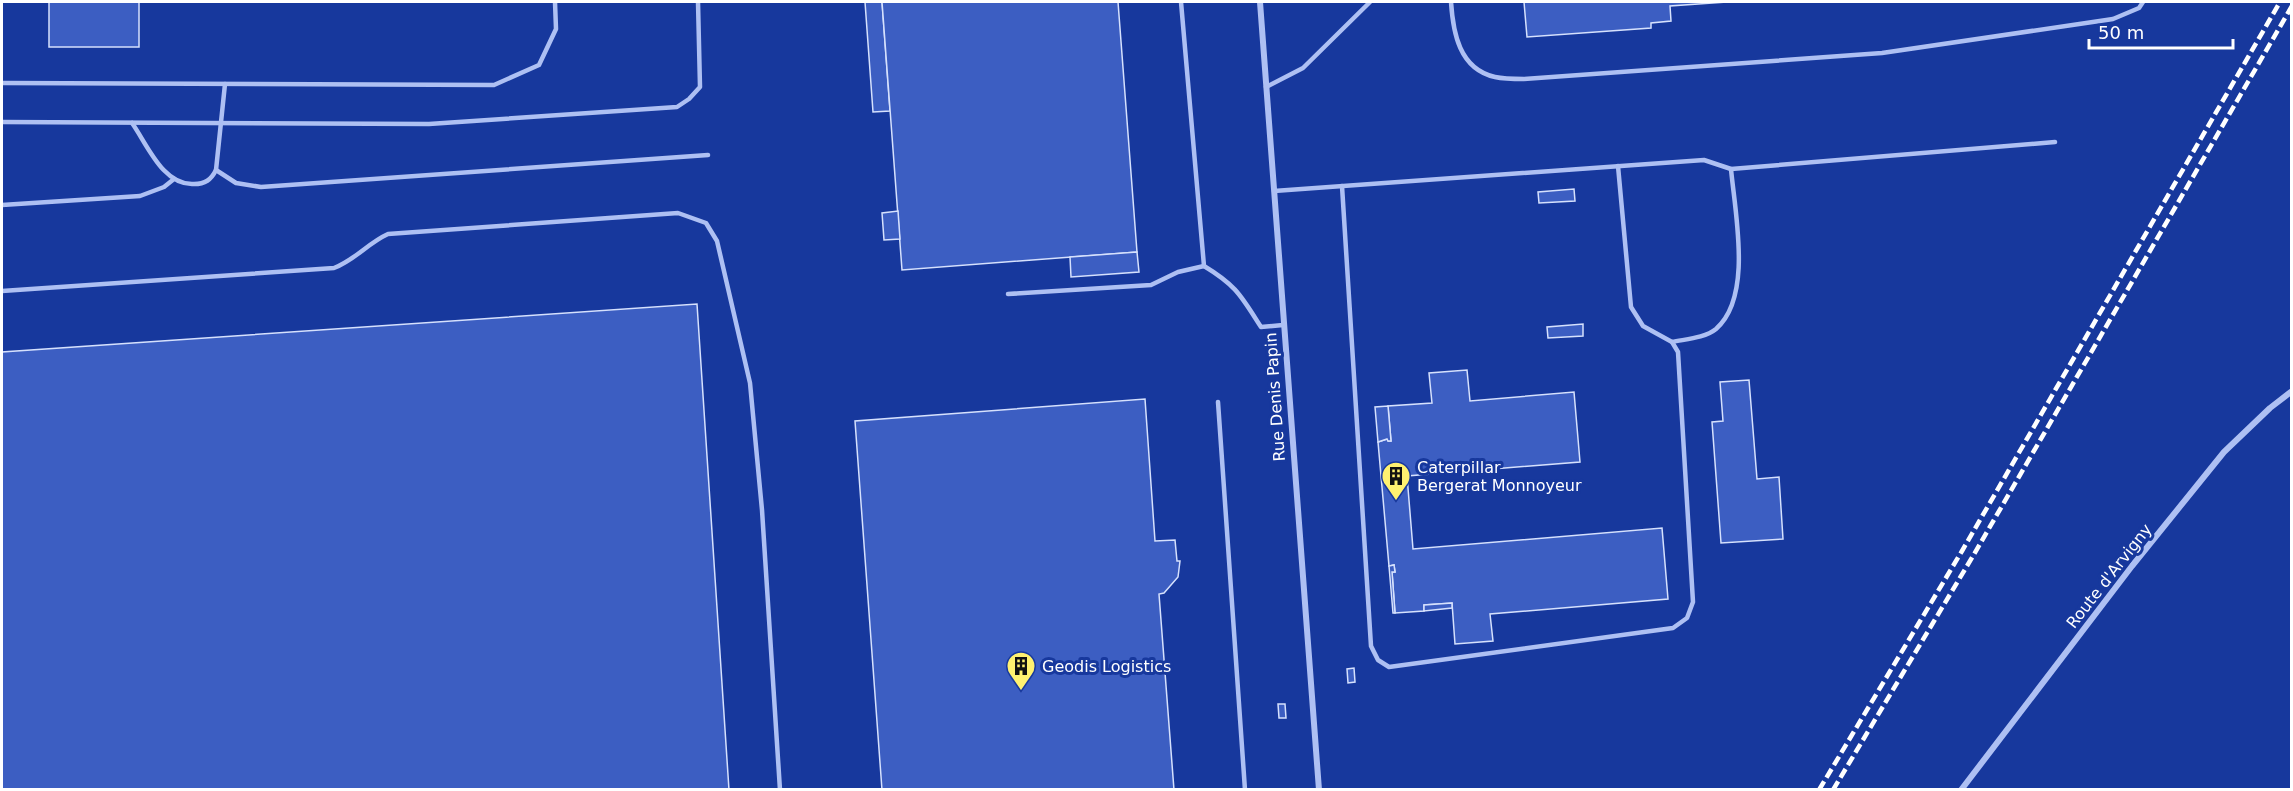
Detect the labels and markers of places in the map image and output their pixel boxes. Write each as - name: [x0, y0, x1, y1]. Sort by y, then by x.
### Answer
- place label: Caterpillar Bergerat Monnoyeur: [1417, 458, 1582, 495]
- building icon: Caterpillar Bergerat Monnoyeur: [1380, 460, 1412, 502]
- building icon: Geodis Logistics: [1005, 650, 1037, 692]
- place label: Geodis Logistics: [1042, 657, 1171, 676]

